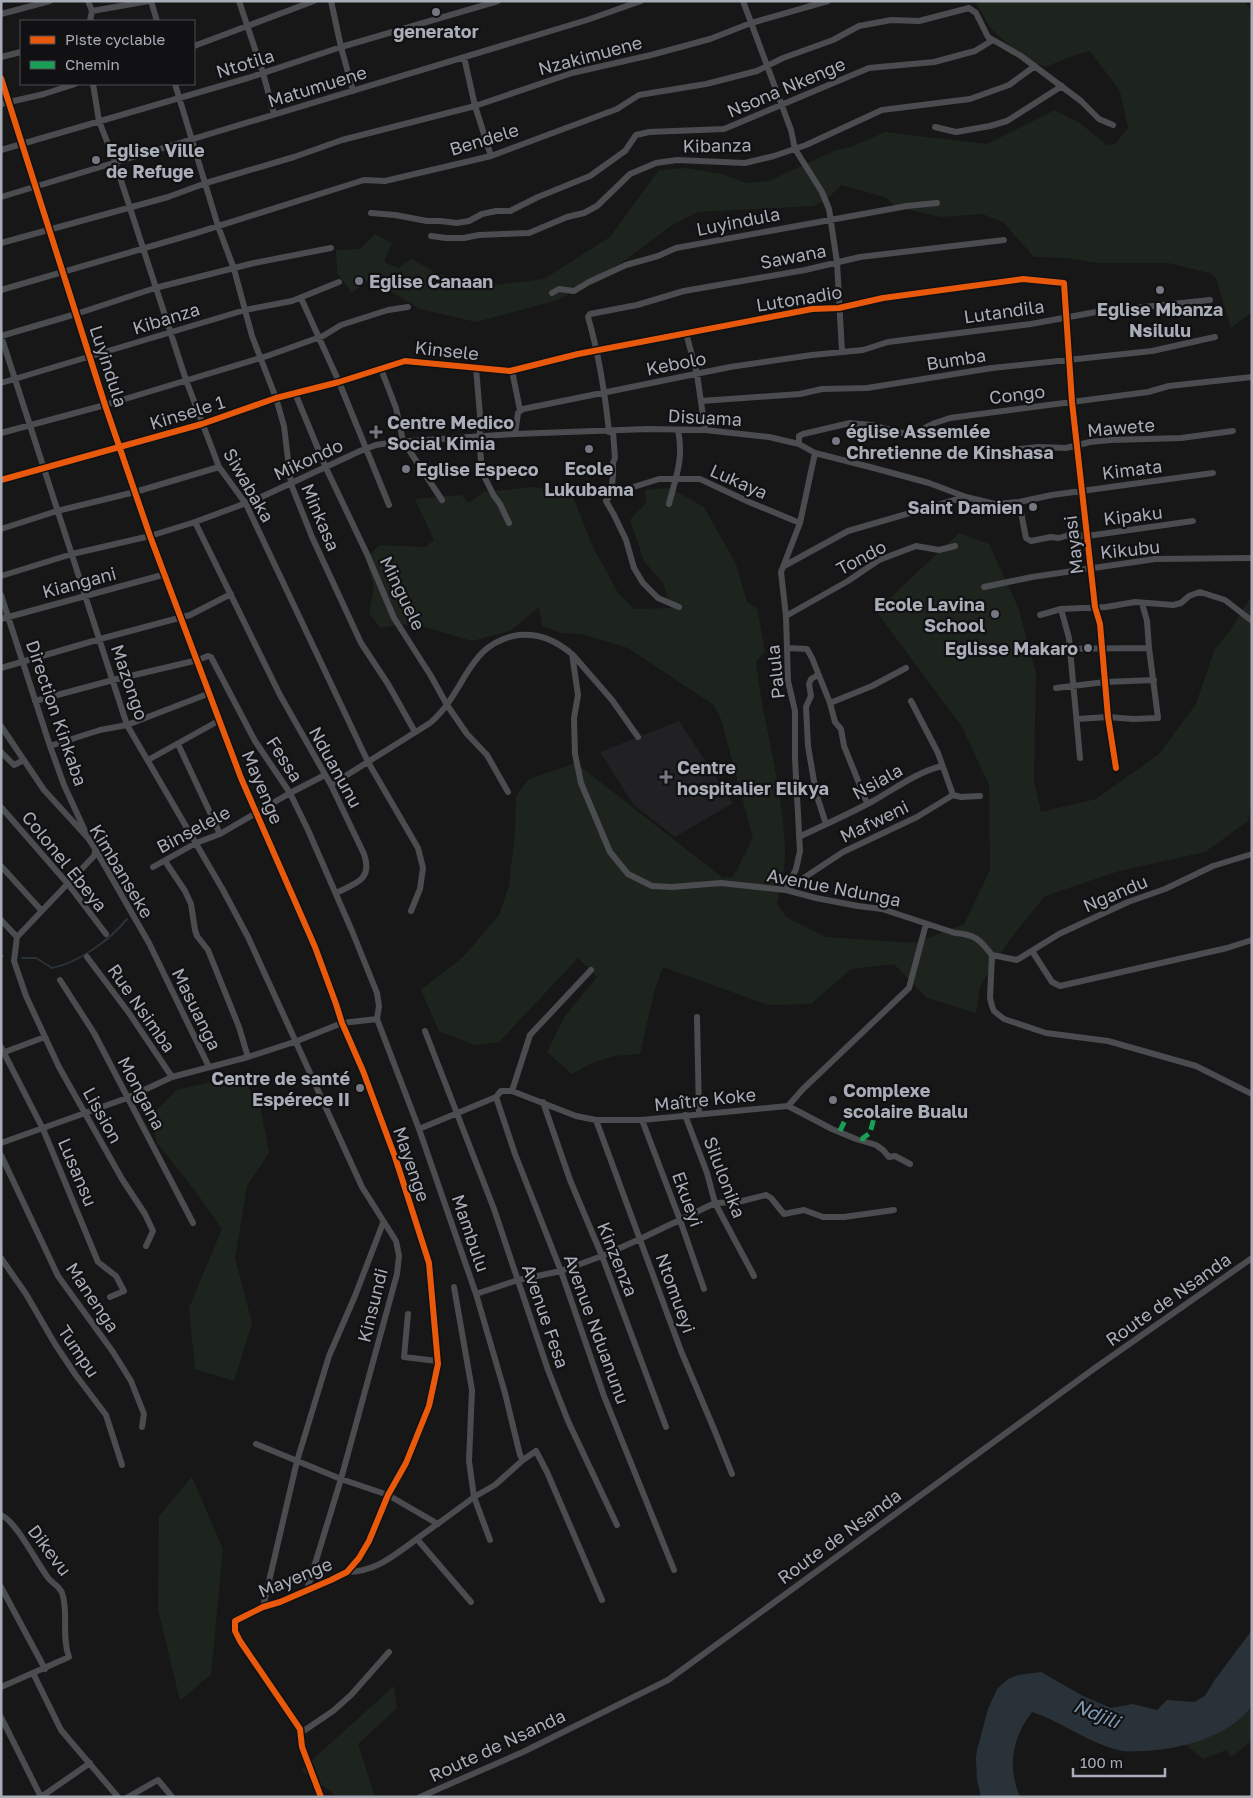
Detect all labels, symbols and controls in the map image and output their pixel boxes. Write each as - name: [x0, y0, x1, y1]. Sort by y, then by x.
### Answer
- marker: generator: [430, 6, 442, 18]
- legend: [20, 20, 195, 85]
- place label: generator: [393, 20, 479, 42]
- text: Piste cyclable: [65, 30, 166, 48]
- street label: Nzakimuene: [536, 31, 644, 79]
- street label: Ntotila: [213, 44, 277, 82]
- street label: Nsona Nkenge: [724, 52, 848, 122]
- text: Chemin: [65, 55, 120, 73]
- street label: Matumuene: [265, 61, 369, 111]
- street label: Bendele: [447, 118, 521, 160]
- street label: Kibanza: [682, 133, 752, 157]
- place label: Eglise Ville de Refuge: [106, 139, 205, 182]
- marker: Eglise Ville de Refuge: [90, 154, 102, 166]
- street label: Luyindula: [694, 202, 782, 240]
- street label: Sawana: [758, 239, 828, 273]
- place label: Eglise Canaan: [369, 270, 493, 292]
- marker: Eglise Canaan: [353, 275, 365, 287]
- street label: Lutonadio: [754, 280, 844, 316]
- marker: Eglise Mbanza Nsilulu: [1154, 284, 1166, 296]
- street label: Lutandila: [962, 294, 1046, 328]
- street label: Kibanza: [130, 297, 202, 339]
- place label: Eglise Mbanza Nsilulu: [1097, 298, 1223, 341]
- street label: Luyindula: [85, 322, 133, 410]
- street label: Kinsele: [414, 336, 480, 364]
- street label: Bumba: [925, 343, 987, 375]
- street label: Kebolo: [644, 346, 708, 380]
- street label: Congo: [988, 380, 1046, 408]
- street label: Kinsele 1: [147, 390, 228, 434]
- street label: Disuama: [667, 404, 743, 430]
- place label: Centre Medico Social Kimia: [387, 411, 514, 454]
- street label: Mawete: [1086, 413, 1156, 441]
- place label: église Assemlée Chretienne de Kinshasa: [846, 420, 1054, 463]
- marker: Centre Medico Social Kimia: [369, 425, 383, 439]
- street label: Mikondo: [270, 433, 346, 485]
- marker: église Assemlée Chretienne de Kinshasa: [830, 435, 842, 447]
- marker: Ecole Lukubama: [583, 443, 595, 455]
- street label: Siwabaka: [219, 444, 279, 526]
- street label: Kimata: [1101, 454, 1163, 484]
- place label: Ecole Lukubama: [544, 457, 634, 500]
- place label: Eglise Especo: [416, 458, 539, 480]
- street label: Lukaya: [707, 459, 771, 503]
- marker: Eglise Especo: [400, 463, 412, 475]
- street label: Minkasa: [297, 480, 345, 554]
- place label: Saint Damien: [907, 496, 1023, 518]
- street label: Kipaku: [1102, 500, 1164, 530]
- marker: Saint Damien: [1027, 501, 1039, 513]
- street label: Mayasi: [1058, 514, 1088, 576]
- street label: Tondo: [832, 535, 890, 579]
- street label: Kikubu: [1099, 535, 1161, 563]
- street label: Minguele: [376, 552, 430, 634]
- street label: Kiangani: [40, 562, 118, 602]
- place label: Ecole Lavina School: [874, 593, 985, 636]
- marker: Ecole Lavina School: [989, 608, 1001, 620]
- street label: Direction Kinkaba: [22, 637, 92, 789]
- place label: Eglisse Makaro: [945, 637, 1078, 659]
- street label: Mazongo: [107, 641, 153, 723]
- marker: Eglisse Makaro: [1082, 642, 1094, 654]
- street label: Palula: [761, 644, 789, 700]
- street label: Nduanunu: [305, 722, 367, 812]
- street label: Fessa: [262, 732, 308, 786]
- street label: Mayenge: [238, 747, 288, 827]
- place label: Centre hospitalier Elikya: [677, 756, 829, 799]
- street label: Nsiala: [848, 758, 906, 804]
- marker: Centre hospitalier Elikya: [659, 770, 673, 784]
- street label: Mafweni: [836, 795, 912, 847]
- street label: Binselele: [153, 801, 233, 857]
- street label: Colonel Ebeya: [18, 806, 112, 916]
- street label: Kimbanseke: [85, 820, 159, 922]
- street label: Avenue Ndunga: [765, 863, 903, 911]
- street label: Ngandu: [1079, 870, 1151, 916]
- street label: Rue Nsimba: [103, 960, 181, 1056]
- street label: Masuanga: [168, 964, 226, 1054]
- street label: Mongana: [114, 1053, 170, 1133]
- place label: Centre de santé Espérece II: [211, 1067, 350, 1110]
- place label: Complexe scolaire Bualu: [843, 1079, 968, 1122]
- marker: Centre de santé Espérece II: [354, 1082, 366, 1094]
- street label: Lission: [79, 1083, 127, 1147]
- street label: Maître Koke: [653, 1083, 757, 1115]
- marker: Complexe scolaire Bualu: [827, 1094, 839, 1106]
- street label: Mayenge: [389, 1124, 435, 1204]
- street label: Silulonika: [699, 1133, 751, 1221]
- street label: Lusansu: [54, 1135, 102, 1209]
- street label: Ekueyi: [668, 1168, 708, 1230]
- street label: Mambulu: [448, 1192, 494, 1274]
- street label: Kinzenza: [593, 1219, 643, 1299]
- street label: Route de Nsanda: [1101, 1248, 1235, 1350]
- street label: Ntomueyi: [651, 1250, 701, 1336]
- street label: Avenue Nduanunu: [560, 1251, 634, 1407]
- street label: Manenga: [62, 1258, 124, 1336]
- street label: Avenue Fesa: [518, 1261, 574, 1371]
- street label: Kinsundi: [352, 1266, 392, 1344]
- street label: Tumpu: [54, 1321, 104, 1381]
- street label: Route de Nsanda: [773, 1484, 905, 1588]
- street label: Dikevu: [24, 1520, 76, 1580]
- street label: Mayenge: [255, 1552, 335, 1602]
- water label: Ndjili: [1071, 1693, 1125, 1733]
- street label: Route de Nsanda: [425, 1704, 569, 1786]
- scale bar: [1073, 1746, 1166, 1778]
- text: 100 m: [1080, 1753, 1123, 1771]

